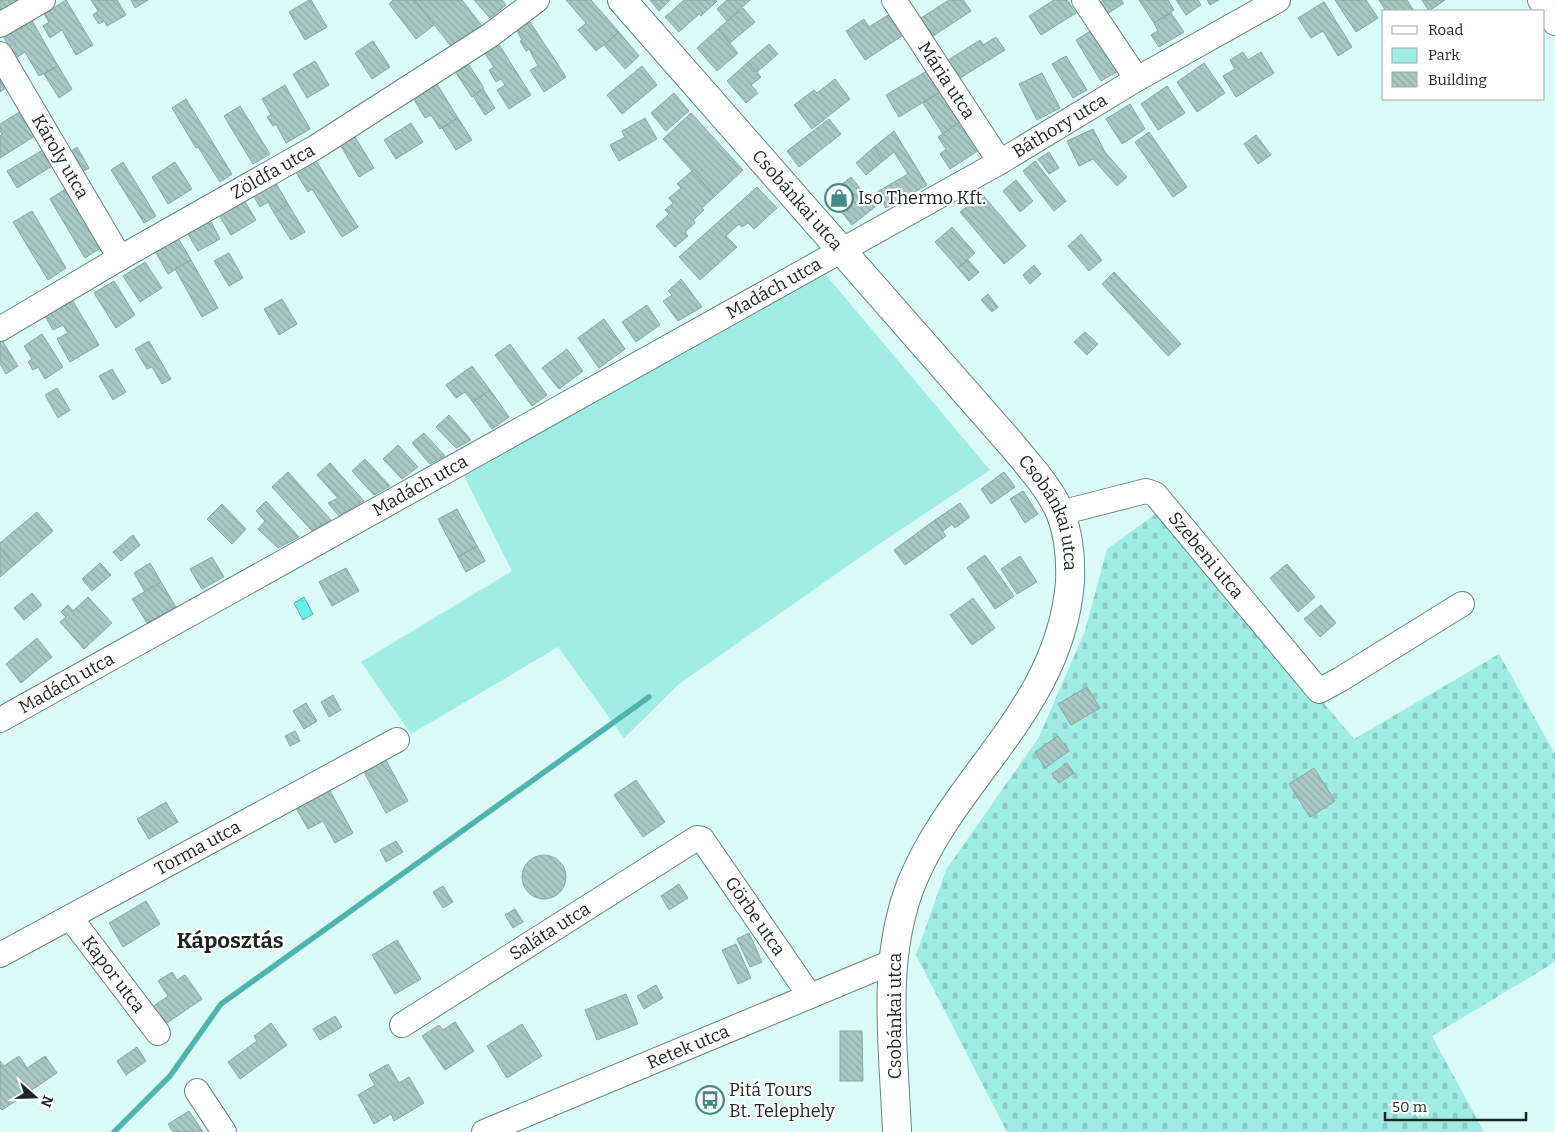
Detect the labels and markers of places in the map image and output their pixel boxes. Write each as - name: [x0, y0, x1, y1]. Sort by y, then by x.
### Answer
- shop icon: Iso Thermo Kft.: [824, 183, 854, 213]
- place label: Iso Thermo Kft.: [858, 187, 986, 209]
- place label: Pitá Tours Bt. Telephely: [729, 1079, 836, 1122]
- bus stop icon: Pitá Tours Bt. Telephely: [695, 1085, 725, 1115]

